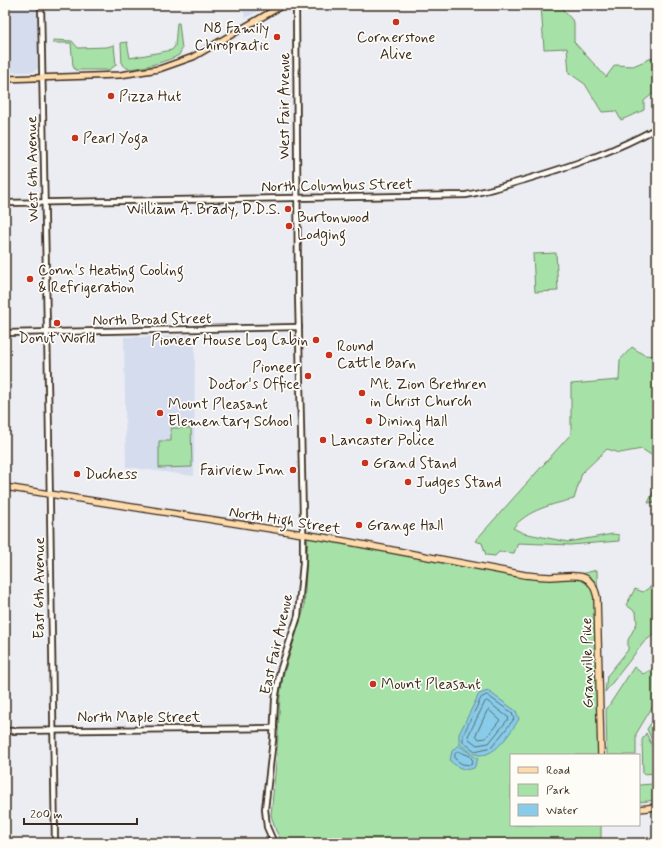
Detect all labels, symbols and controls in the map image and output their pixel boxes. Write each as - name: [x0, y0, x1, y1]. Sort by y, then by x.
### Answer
- marker: Cornerstone Alive: [391, 17, 401, 27]
- place label: N8 Family Chiropractic: [194, 19, 269, 56]
- place label: Cornerstone Alive: [357, 28, 435, 65]
- marker: N8 Family Chiropractic: [272, 32, 282, 42]
- street label: West Fair Avenue: [275, 52, 295, 160]
- place label: Pizza Hut: [119, 87, 182, 107]
- marker: Pizza Hut: [106, 91, 116, 101]
- street label: West 6th Avenue: [22, 116, 44, 222]
- place label: Pearl Yoga: [83, 129, 148, 150]
- marker: Pearl Yoga: [70, 133, 80, 143]
- street label: North Columbus Street: [261, 175, 413, 197]
- place label: William A. Brady, D.D.S.: [127, 200, 280, 220]
- marker: William A. Brady, D.D.S.: [283, 204, 293, 214]
- place label: Burtonwood Lodging: [297, 208, 369, 246]
- marker: Burtonwood Lodging: [284, 221, 294, 231]
- place label: Conn's Heating Cooling & Refrigeration: [38, 261, 184, 298]
- marker: Conn's Heating Cooling & Refrigeration: [25, 274, 35, 284]
- street label: North Broad Street: [92, 309, 212, 331]
- marker: Donut World: [52, 318, 62, 328]
- place label: Donut World: [19, 329, 96, 349]
- place label: Pioneer House Log Cabin: [151, 331, 308, 351]
- marker: Pioneer House Log Cabin: [311, 335, 321, 345]
- place label: Round Cattle Barn: [337, 337, 416, 374]
- marker: Round Cattle Barn: [324, 350, 334, 360]
- place label: Pioneer Doctor's Office: [208, 358, 300, 395]
- marker: Pioneer Doctor's Office: [303, 371, 313, 381]
- place label: Mt. Zion Brethren in Christ Church: [370, 375, 487, 412]
- marker: Mt. Zion Brethren in Christ Church: [357, 388, 367, 398]
- place label: Mount Pleasant Elementary School: [168, 395, 293, 432]
- marker: Mount Pleasant Elementary School: [155, 408, 165, 418]
- place label: Dining Hall: [377, 412, 448, 432]
- marker: Dining Hall: [364, 416, 374, 426]
- place label: Lancaster Police: [331, 431, 435, 451]
- marker: Lancaster Police: [318, 435, 328, 445]
- place label: Grand Stand: [373, 454, 457, 474]
- marker: Grand Stand: [360, 458, 370, 468]
- place label: Fairview Inn: [200, 461, 285, 481]
- place label: Duchess: [85, 465, 138, 485]
- marker: Fairview Inn: [288, 465, 298, 475]
- marker: Duchess: [72, 469, 82, 479]
- place label: Judges Stand: [416, 473, 501, 494]
- marker: Judges Stand: [403, 477, 413, 487]
- street label: North High Street: [227, 502, 342, 541]
- place label: Grange Hall: [367, 516, 444, 536]
- marker: Grange Hall: [354, 520, 364, 530]
- street label: East 6th Avenue: [30, 537, 50, 639]
- street label: East Fair Avenue: [256, 592, 298, 697]
- street label: Granville Pike: [577, 617, 599, 709]
- place label: Mount Pleasant: [381, 675, 481, 695]
- marker: Mount Pleasant: [368, 679, 378, 689]
- street label: North Maple Street: [77, 708, 201, 728]
- legend: [510, 754, 640, 826]
- text: Road: [546, 763, 570, 779]
- text: Park: [546, 783, 570, 799]
- scale bar: [24, 800, 137, 826]
- text: Water: [546, 803, 578, 819]
- text: 200 m: [30, 807, 63, 823]

